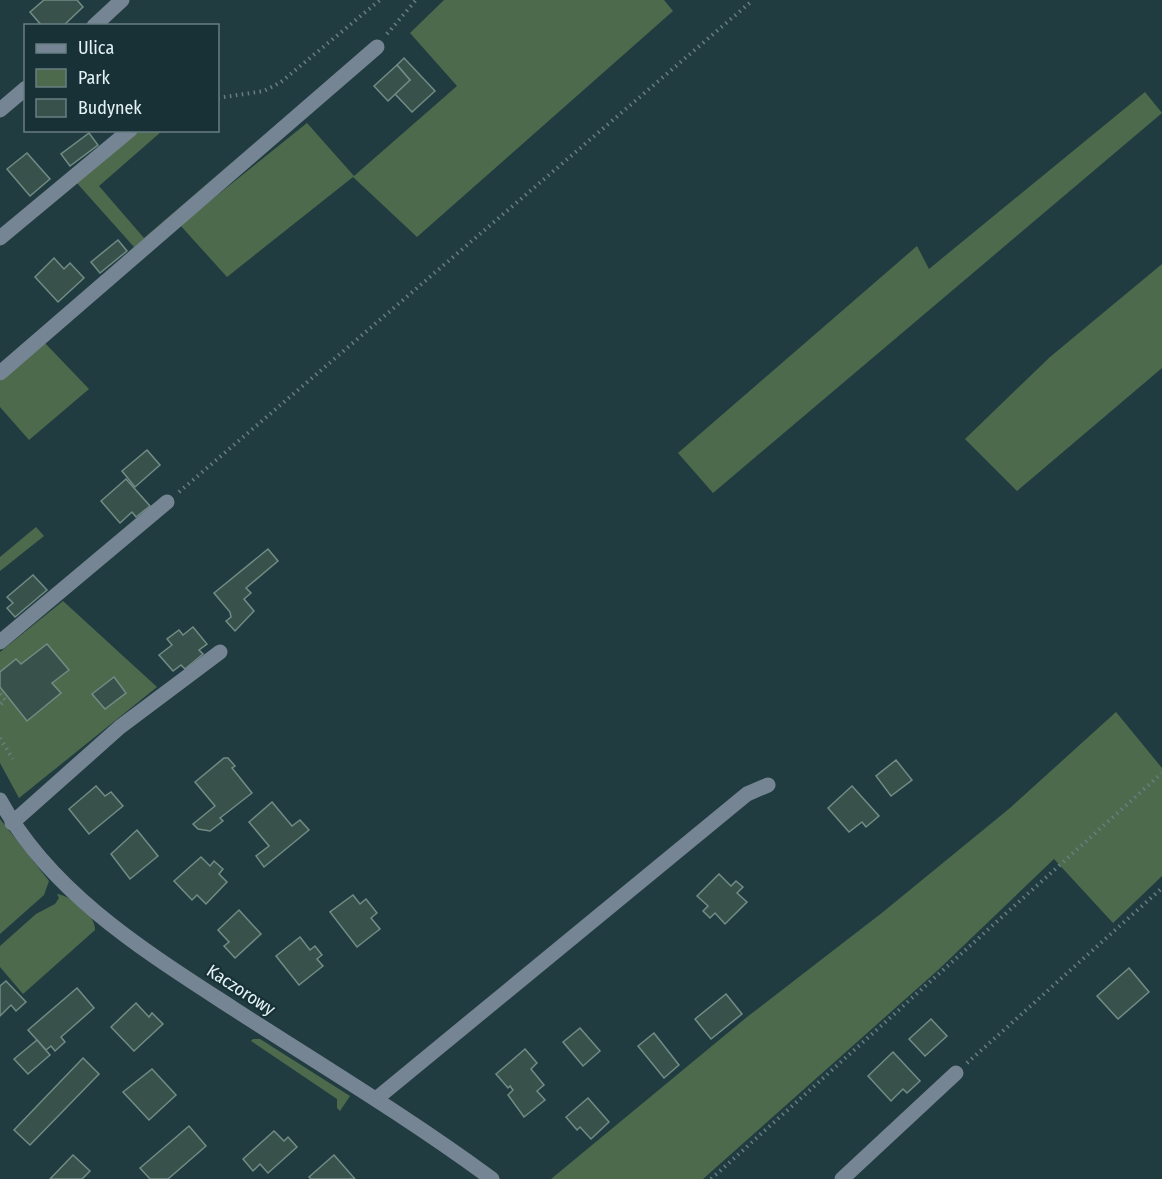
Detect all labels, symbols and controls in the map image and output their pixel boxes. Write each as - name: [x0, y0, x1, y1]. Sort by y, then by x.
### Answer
- legend: [24, 24, 219, 132]
- text: Ulica: [78, 37, 114, 59]
- text: Park: [78, 67, 111, 89]
- text: Budynek: [78, 97, 142, 119]
- street label: Kaczorowy: [203, 960, 279, 1020]

